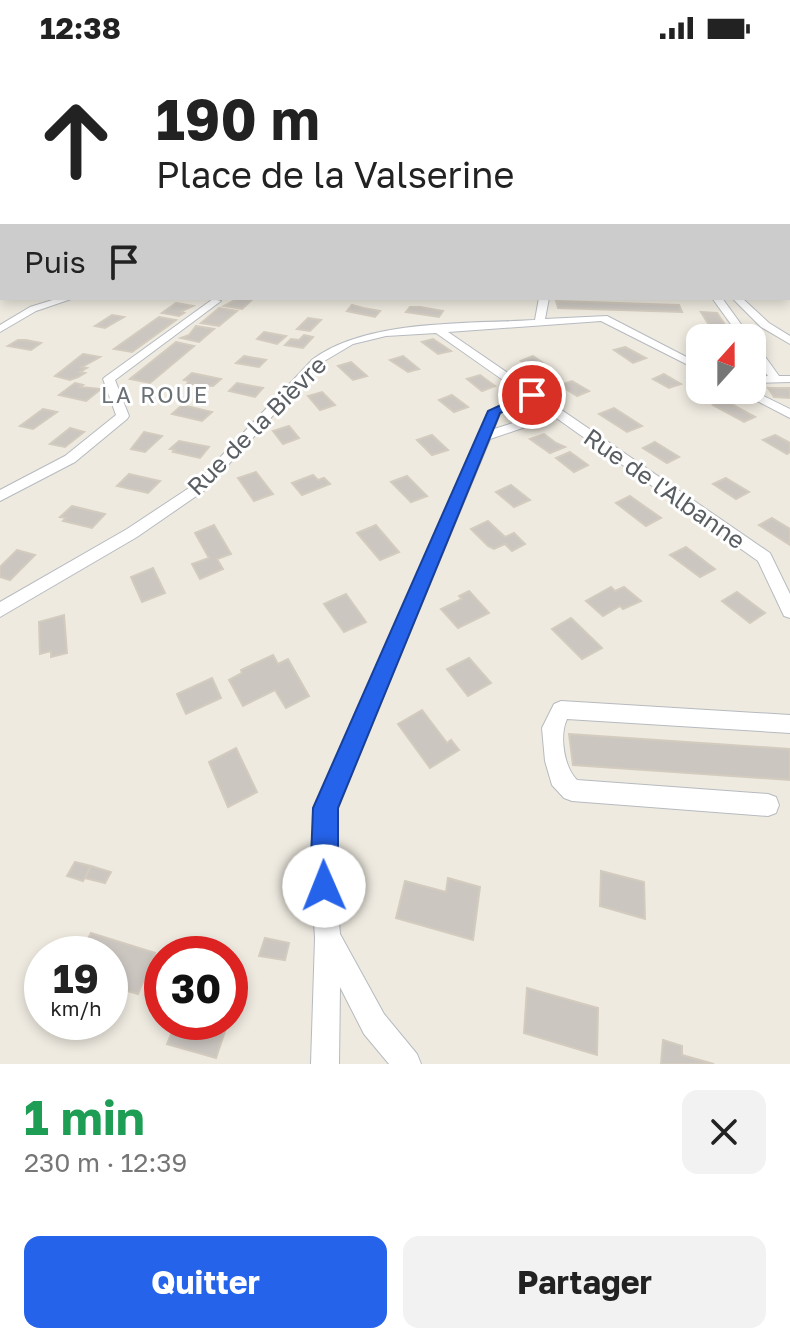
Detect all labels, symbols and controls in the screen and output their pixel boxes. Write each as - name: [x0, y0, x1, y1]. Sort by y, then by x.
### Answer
- text: 12:38: [40, 10, 121, 46]
- text: 190 m: [156, 85, 320, 152]
- icon: ahead: [24, 88, 128, 192]
- text: Place de la Valserine: [156, 153, 514, 196]
- icon: arrive: [102, 240, 146, 284]
- text: Puis: [24, 244, 86, 280]
- north arrow: [686, 324, 766, 404]
- map controls: [686, 324, 766, 404]
- street label: Rue de la Bièvre: [180, 349, 332, 501]
- pin: [498, 361, 566, 429]
- icon: arrive: [510, 373, 554, 417]
- district label: LA ROUE: [101, 381, 209, 408]
- street label: Rue de l'Albanne: [579, 422, 751, 554]
- position arrow: [282, 844, 366, 928]
- speed limit sign: 30: [144, 936, 248, 1040]
- text: 19: [53, 954, 99, 1002]
- text: km/h: [51, 996, 101, 1020]
- text: 1 min: [24, 1088, 145, 1146]
- button: close: [682, 1090, 766, 1174]
- text: 230 m · 12:39: [24, 1147, 187, 1178]
- button: Quitter: [24, 1236, 387, 1328]
- button: Partager: [403, 1236, 766, 1328]

